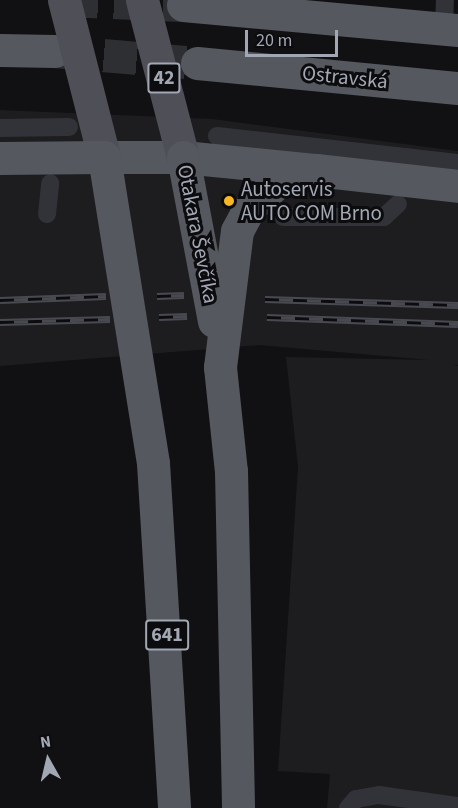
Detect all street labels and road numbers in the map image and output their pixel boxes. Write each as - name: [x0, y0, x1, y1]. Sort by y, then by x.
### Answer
- street label: Ostravská: [301, 60, 389, 94]
- road number: 42: [146, 61, 182, 95]
- street label: Otakara Ševčíka: [172, 163, 224, 305]
- road number: 641: [144, 618, 190, 652]

